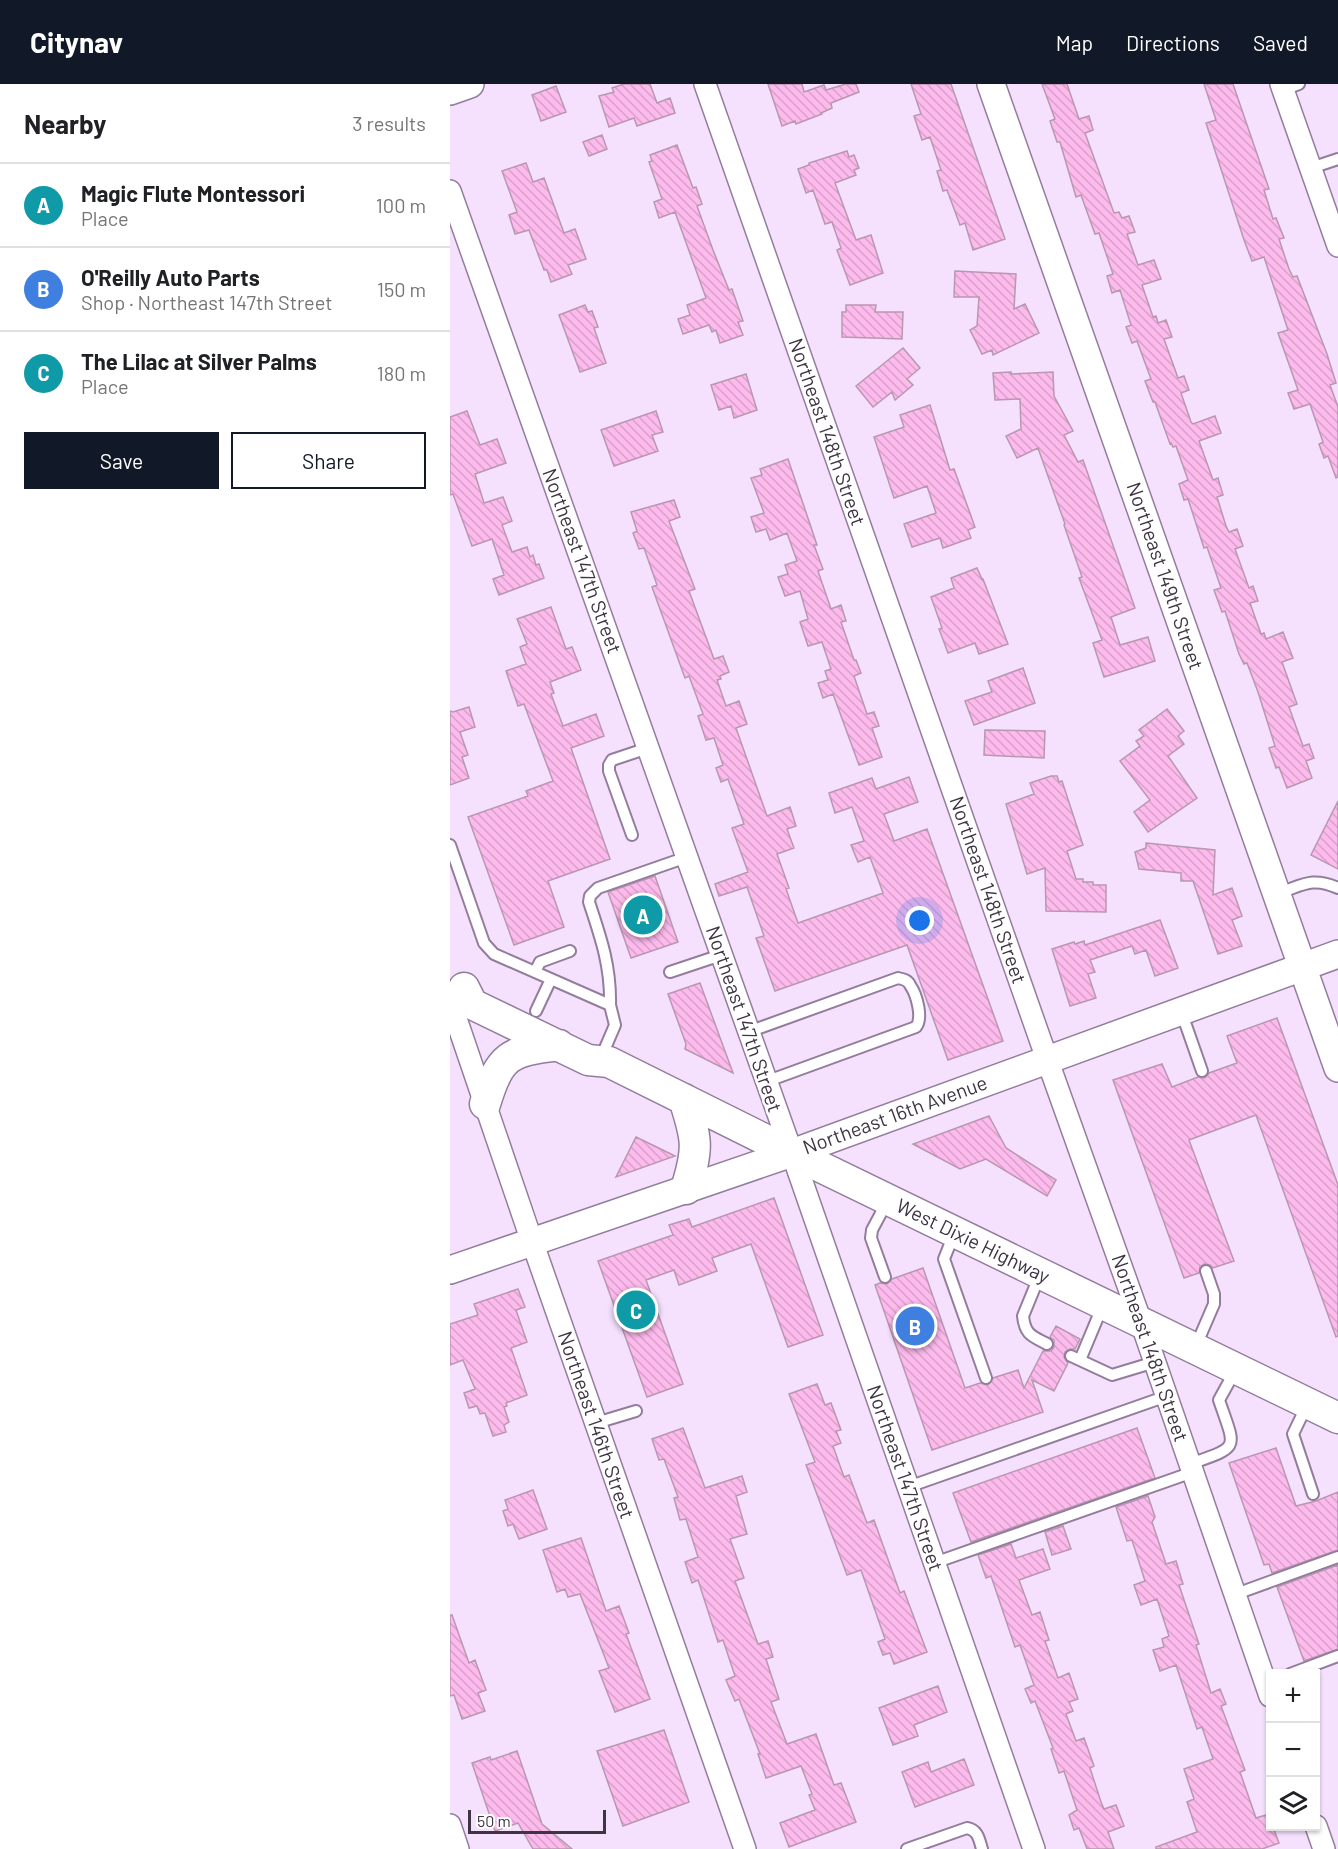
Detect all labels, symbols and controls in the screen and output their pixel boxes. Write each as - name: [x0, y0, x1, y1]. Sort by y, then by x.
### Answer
- text: Citynav: [30, 25, 123, 59]
- text: Map: [1056, 30, 1093, 55]
- text: Directions: [1126, 30, 1220, 55]
- text: Saved: [1253, 30, 1308, 55]
- text: Nearby: [24, 108, 106, 139]
- text: 3 results: [352, 111, 426, 135]
- text: Magic Flute Montessori: [81, 180, 305, 206]
- text: A: [37, 193, 50, 217]
- text: 100 m: [376, 193, 426, 217]
- text: Place: [81, 206, 129, 230]
- text: O'Reilly Auto Parts: [81, 264, 260, 290]
- text: B: [37, 277, 50, 301]
- text: 150 m: [377, 277, 426, 301]
- text: Shop · Northeast 147th Street: [81, 290, 333, 314]
- street label: Northeast 148th Street: [785, 335, 871, 529]
- text: The Lilac at Silver Palms: [81, 348, 317, 374]
- text: C: [37, 361, 50, 385]
- text: 180 m: [377, 361, 426, 385]
- text: Place: [81, 374, 129, 398]
- button: Save: [24, 432, 219, 489]
- button: Share: [231, 432, 426, 489]
- street label: Northeast 147th Street: [538, 465, 628, 656]
- street label: Northeast 149th Street: [1123, 479, 1209, 673]
- street label: Northeast 148th Street: [946, 793, 1032, 987]
- pin: A: [624, 892, 662, 938]
- your location: [905, 906, 934, 935]
- street label: Northeast 147th Street: [702, 923, 788, 1115]
- street label: Northeast 16th Avenue: [799, 1070, 990, 1159]
- street label: West Dixie Highway: [893, 1193, 1054, 1288]
- street label: Northeast 148th Street: [1108, 1251, 1194, 1445]
- pin: C: [616, 1288, 656, 1332]
- pin: B: [896, 1304, 934, 1348]
- street label: Northeast 146th Street: [554, 1328, 640, 1522]
- street label: Northeast 147th Street: [863, 1382, 949, 1574]
- map controls: [1266, 1669, 1320, 1831]
- button: +: [1266, 1669, 1320, 1723]
- button: −: [1266, 1723, 1320, 1777]
- button: layers: [1266, 1777, 1320, 1831]
- scale bar: [468, 1807, 606, 1834]
- text: 50 m: [477, 1811, 511, 1830]

